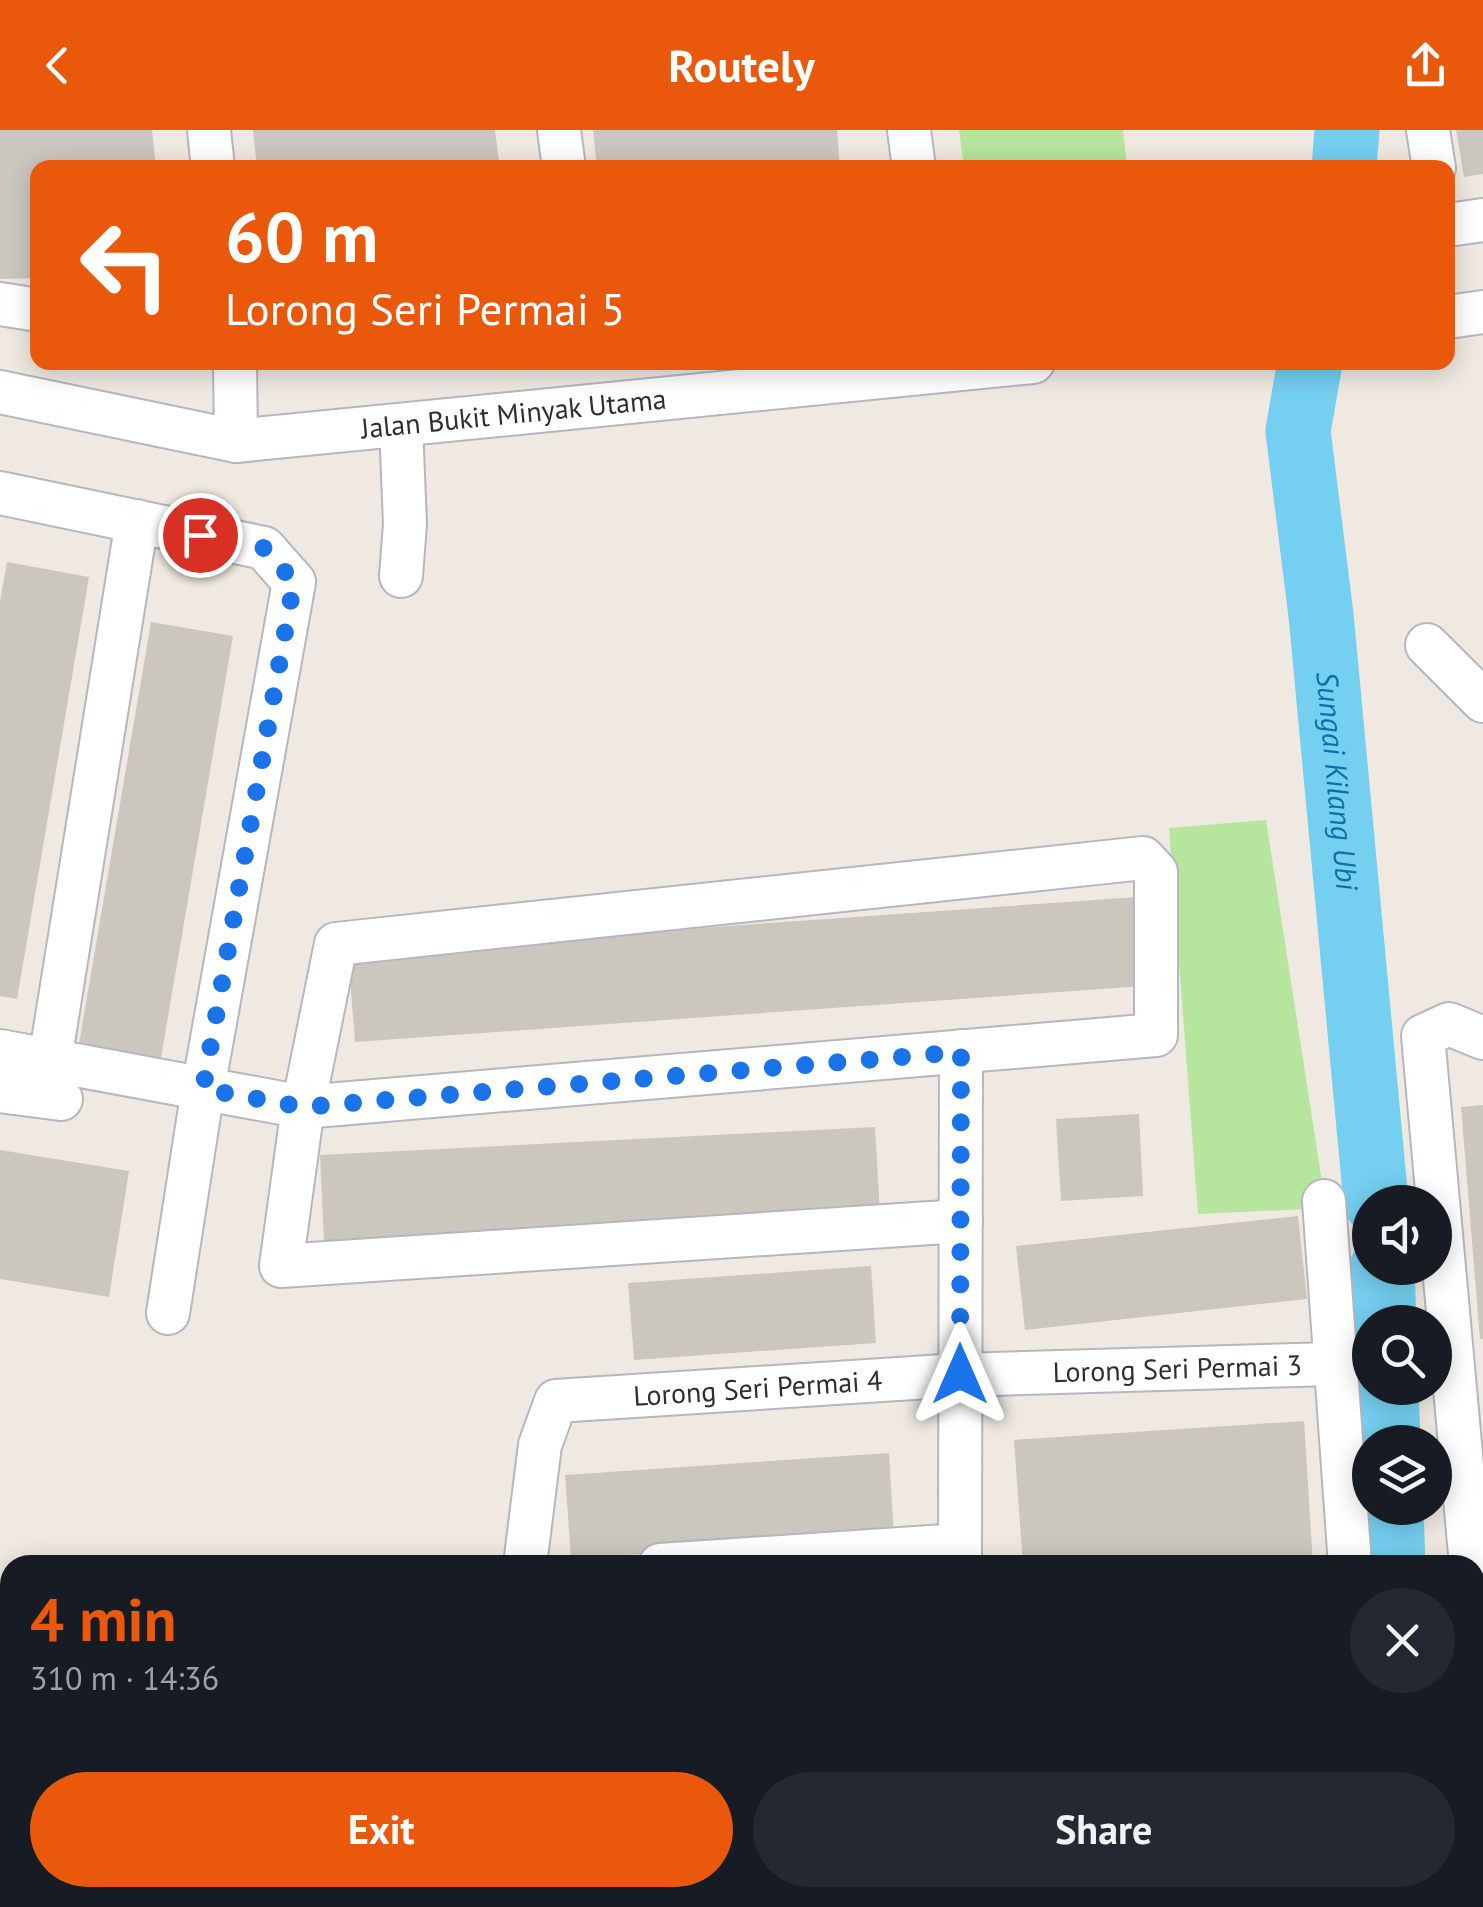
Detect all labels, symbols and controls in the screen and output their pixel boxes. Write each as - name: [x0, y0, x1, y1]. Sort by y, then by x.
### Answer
- text: Routely: [668, 36, 815, 94]
- icon: back: [30, 38, 85, 93]
- icon: share: [1398, 38, 1453, 93]
- text: 60 m: [225, 191, 378, 281]
- icon: left: [60, 200, 190, 330]
- text: Lorong Seri Permai 5: [225, 279, 625, 337]
- street label: Jalan Bukit Minyak Utama: [358, 379, 668, 447]
- pin: [158, 493, 243, 578]
- icon: arrive: [173, 508, 228, 563]
- water label: Sungai Kilang Ubi: [1308, 669, 1368, 893]
- map controls: [1352, 1185, 1452, 1525]
- button: sound: [1352, 1185, 1452, 1285]
- button: search: [1352, 1305, 1452, 1405]
- position arrow: [908, 1322, 1012, 1426]
- street label: Lorong Seri Permai 3: [1052, 1346, 1302, 1390]
- street label: Lorong Seri Permai 4: [632, 1361, 883, 1414]
- button: layers: [1352, 1425, 1452, 1525]
- text: 4 min: [30, 1580, 176, 1658]
- button: close: [1350, 1588, 1455, 1693]
- text: 310 m · 14:36: [30, 1657, 219, 1699]
- button: Exit: [30, 1772, 733, 1887]
- button: Share: [753, 1772, 1455, 1887]

